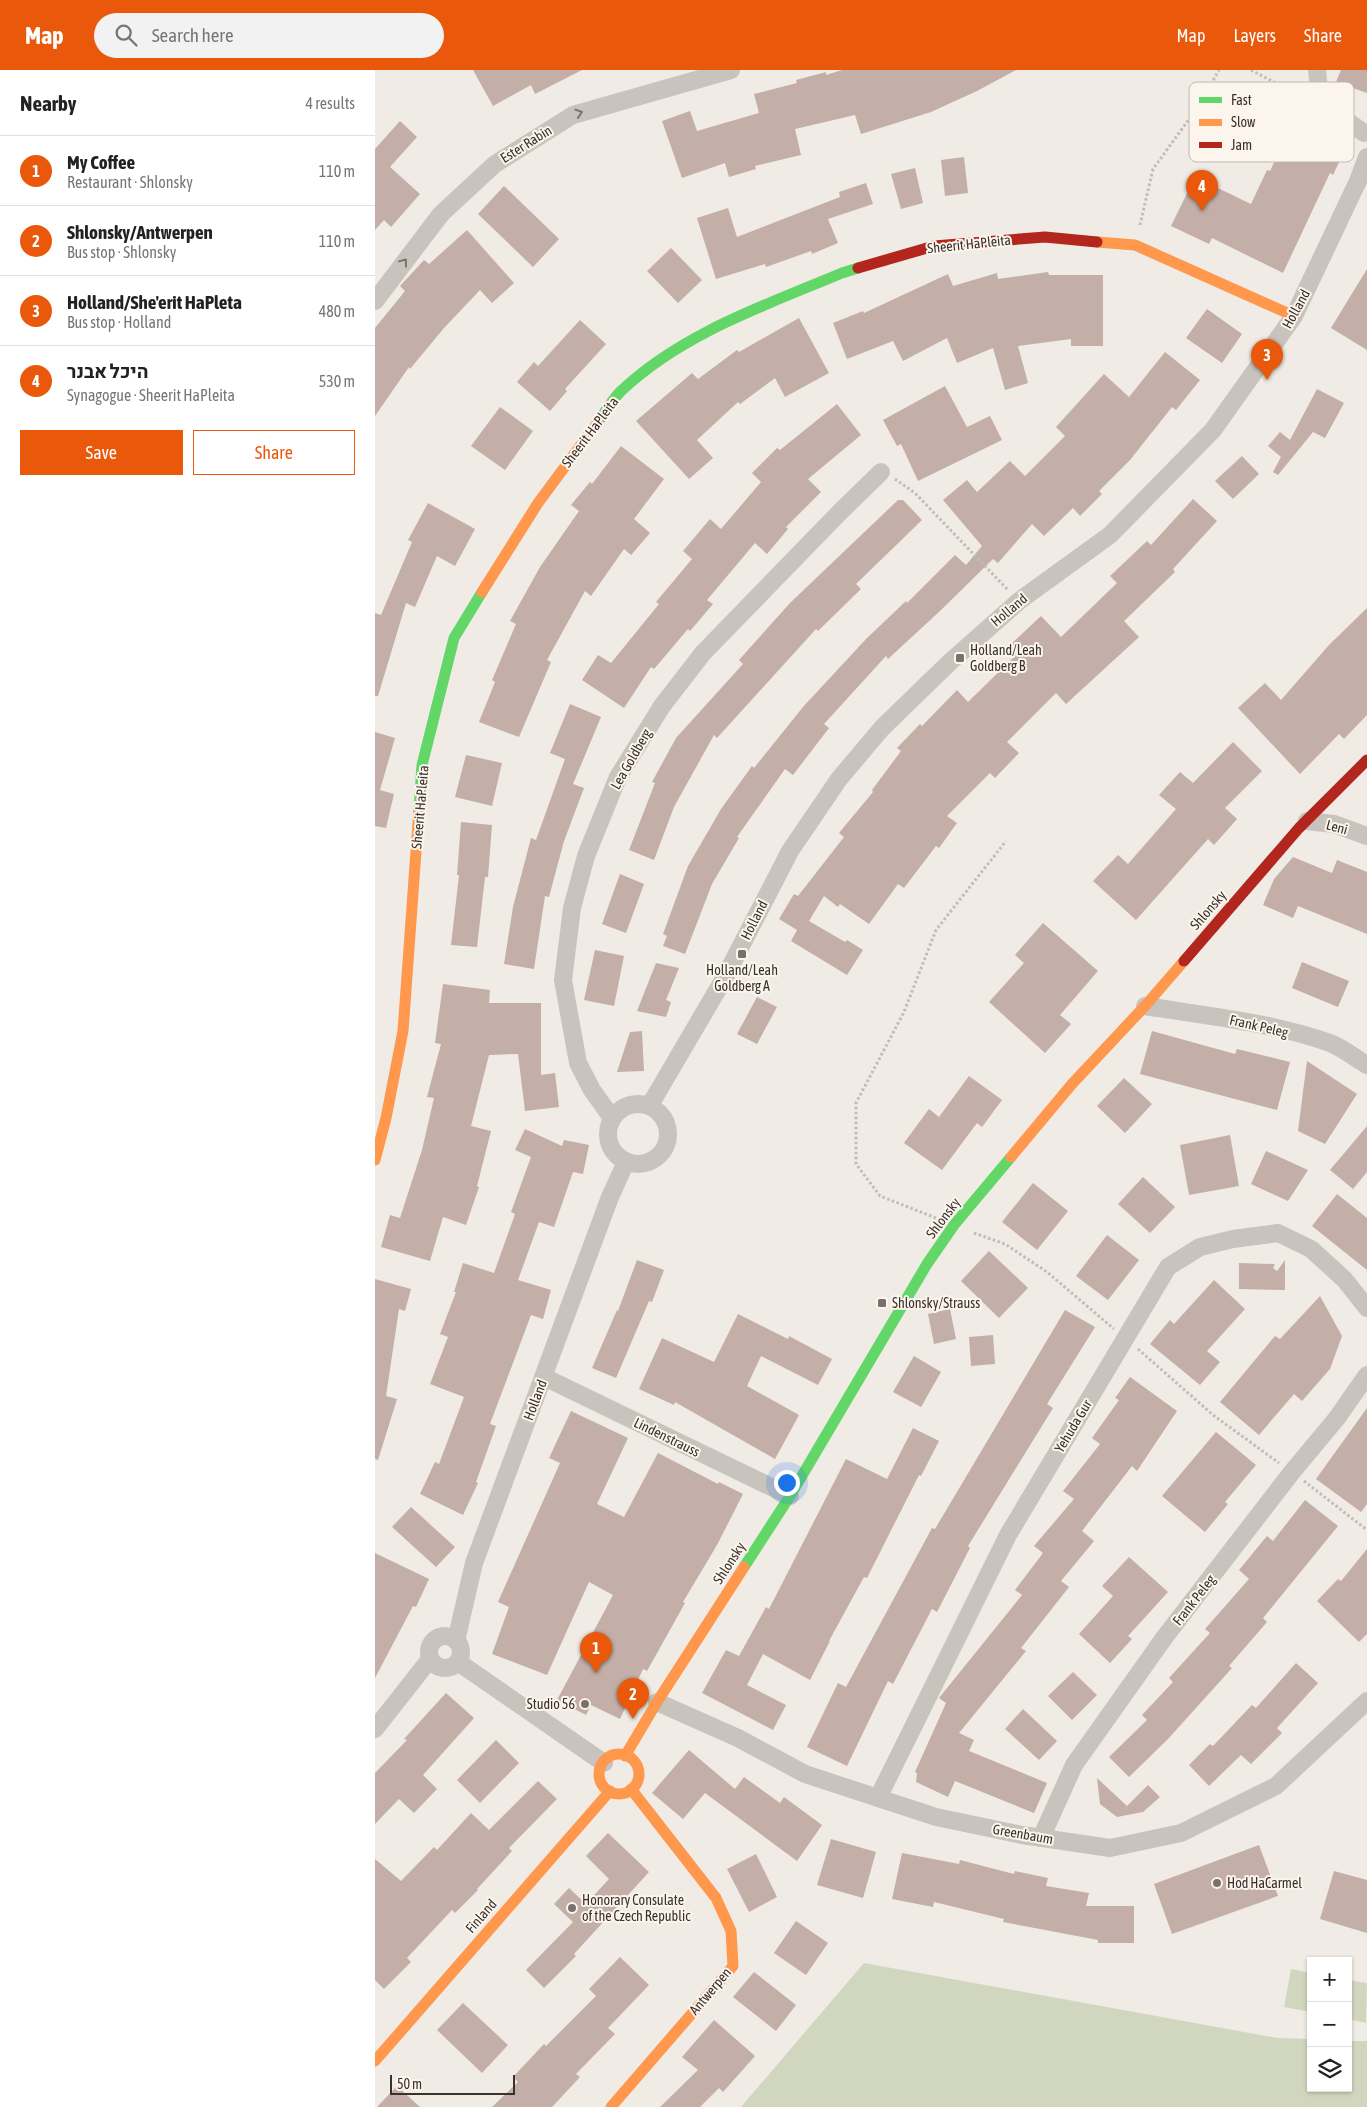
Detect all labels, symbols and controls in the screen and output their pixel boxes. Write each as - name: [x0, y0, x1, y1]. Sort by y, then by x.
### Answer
- search box: [94, 13, 444, 58]
- icon: search: [112, 21, 140, 49]
- text: Map: [25, 22, 64, 49]
- text: Search here: [152, 24, 234, 46]
- text: Map: [1176, 25, 1205, 46]
- text: Layers: [1233, 25, 1276, 46]
- text: Share: [1304, 25, 1342, 46]
- legend: [1189, 82, 1354, 162]
- text: Nearby: [20, 91, 76, 115]
- text: Fast: [1231, 92, 1252, 108]
- text: 4 results: [305, 94, 355, 112]
- one-way arrow: [574, 109, 583, 119]
- text: Slow: [1231, 114, 1256, 130]
- street label: Ester Rabin: [497, 122, 555, 166]
- text: Jam: [1231, 137, 1252, 153]
- text: My Coffee: [67, 151, 135, 173]
- text: 1: [32, 162, 40, 180]
- text: 110 m: [319, 162, 355, 180]
- pin: 4: [1186, 170, 1218, 211]
- text: Restaurant · Shlonsky: [67, 173, 193, 191]
- text: Shlonsky/Antwerpen: [67, 221, 213, 243]
- text: 2: [32, 232, 40, 250]
- text: 110 m: [319, 232, 355, 250]
- street label: Sheerit HaPleita: [926, 232, 1012, 256]
- text: Bus stop · Shlonsky: [67, 243, 176, 261]
- one-way arrow: [399, 259, 407, 268]
- street label: Holland: [1279, 287, 1313, 331]
- text: Holland/She'erit HaPleta: [67, 291, 242, 313]
- text: 3: [32, 302, 40, 320]
- text: 480 m: [319, 302, 355, 320]
- text: Bus stop · Holland: [67, 313, 171, 331]
- pin: 3: [1251, 339, 1283, 380]
- text: היכל אבנר: [67, 360, 149, 382]
- text: 4: [32, 372, 40, 390]
- text: 530 m: [319, 372, 355, 390]
- text: Synagogue · Sheerit HaPleita: [67, 386, 235, 404]
- street label: Sheerit HaPleita: [558, 394, 622, 470]
- button: Save: [20, 430, 183, 475]
- button: Share: [193, 430, 355, 475]
- street label: Holland: [988, 590, 1030, 630]
- place label: Holland/Leah Goldberg B: [970, 642, 1042, 674]
- marker: Holland/Leah Goldberg B: [954, 652, 966, 664]
- street label: Lea Goldberg: [607, 726, 655, 792]
- street label: Sheerit HaPleita: [408, 765, 432, 849]
- street label: Leni: [1324, 816, 1350, 838]
- street label: Shlonsky: [1187, 887, 1229, 933]
- street label: Holland: [737, 898, 771, 942]
- marker: Holland/Leah Goldberg A: [736, 948, 748, 960]
- place label: Holland/Leah Goldberg A: [706, 962, 778, 994]
- street label: Frank Peleg: [1228, 1011, 1290, 1041]
- street label: Shlonsky: [923, 1194, 964, 1241]
- place label: Shlonsky/Strauss: [892, 1295, 980, 1311]
- marker: Shlonsky/Strauss: [876, 1297, 888, 1309]
- street label: Holland: [520, 1377, 550, 1423]
- street label: Yehuda Gur: [1051, 1396, 1095, 1455]
- street label: Lindenstrauss: [631, 1414, 703, 1460]
- your location: [774, 1470, 800, 1496]
- street label: Shlonsky: [710, 1539, 748, 1587]
- street label: Frank Peleg: [1169, 1572, 1219, 1628]
- pin: 1: [580, 1632, 612, 1673]
- pin: 2: [617, 1678, 649, 1719]
- place label: Studio 56: [527, 1696, 575, 1712]
- marker: Studio 56: [579, 1698, 591, 1710]
- street label: Greenbaum: [992, 1821, 1054, 1847]
- place label: Hod HaCarmel: [1227, 1875, 1302, 1891]
- marker: Hod HaCarmel: [1211, 1877, 1223, 1889]
- place label: Honorary Consulate of the Czech Republic: [582, 1892, 691, 1924]
- street label: Finland: [462, 1896, 500, 1936]
- marker: Honorary Consulate of the Czech Republic: [566, 1902, 578, 1914]
- map controls: [1307, 1957, 1352, 2092]
- button: +: [1307, 1957, 1352, 2002]
- street label: Antwerpen: [686, 1964, 734, 2018]
- button: −: [1307, 2002, 1352, 2047]
- button: layers: [1307, 2047, 1352, 2092]
- scale bar: [390, 2072, 515, 2095]
- text: 50 m: [397, 2076, 422, 2092]

